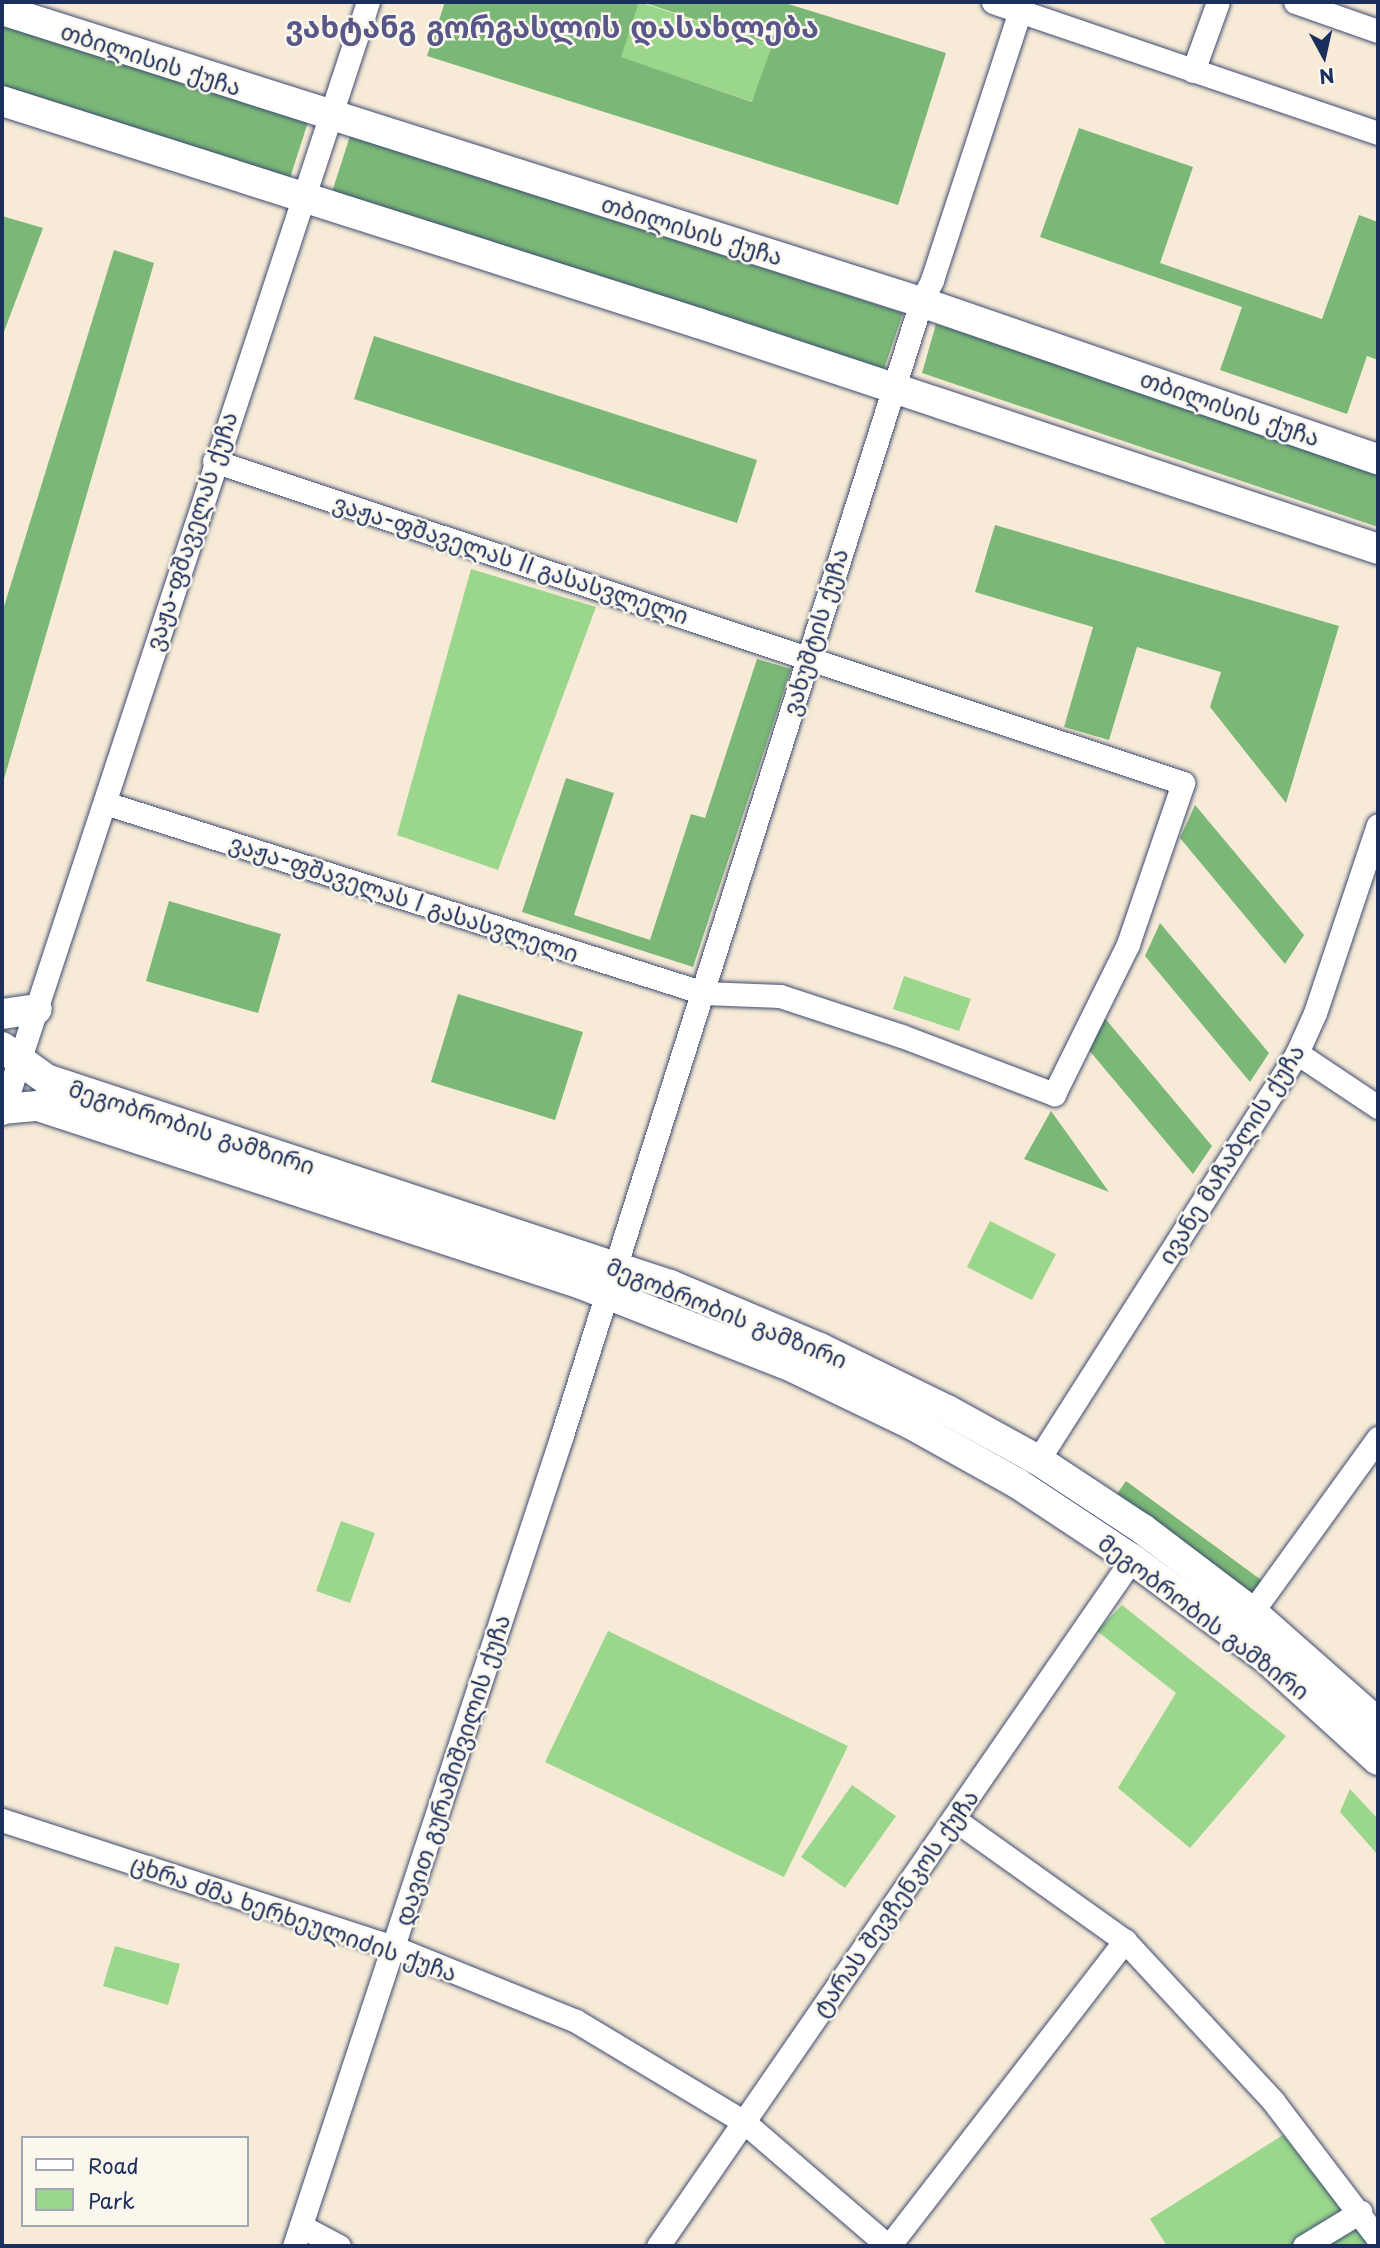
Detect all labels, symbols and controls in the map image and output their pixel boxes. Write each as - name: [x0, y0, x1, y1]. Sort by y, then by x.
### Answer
- district label: ვახტანგ გორგასლის დასახლება: [285, 8, 819, 44]
- street label: თბილისის ქუჩა: [57, 17, 245, 101]
- north arrow: [1289, 21, 1359, 91]
- text: N: [1318, 62, 1336, 92]
- street label: თბილისის ქუჩა: [598, 189, 786, 271]
- street label: თბილისის ქუჩა: [1137, 364, 1323, 452]
- street label: ვაჟა-ფშაველას ქუჩა: [139, 408, 243, 654]
- street label: ვაჟა-ფშაველას II გასასვლელი: [330, 488, 692, 630]
- street label: ვახუშტის ქუჩა: [777, 545, 853, 719]
- street label: ვაჟა-ფშაველას I გასასვლელი: [226, 828, 582, 968]
- street label: ივანე მაჩაბლის ქუჩა: [1152, 1039, 1310, 1269]
- street label: მეგობრობის გამზირი: [66, 1074, 318, 1180]
- street label: მეგობრობის გამზირი: [603, 1252, 851, 1374]
- street label: მეგობრობის გამზირი: [1093, 1529, 1315, 1705]
- street label: დავით გურამიშვილის ქუჩა: [389, 1611, 515, 1929]
- street label: ტარას შევჩენკოს ქუჩა: [806, 1784, 984, 2022]
- street label: ცხრა ძმა ხერხეულიძის ქუჩა: [128, 1849, 460, 1987]
- legend: [21, 2136, 248, 2227]
- text: Road: [88, 2149, 139, 2181]
- text: Park: [88, 2184, 135, 2216]

